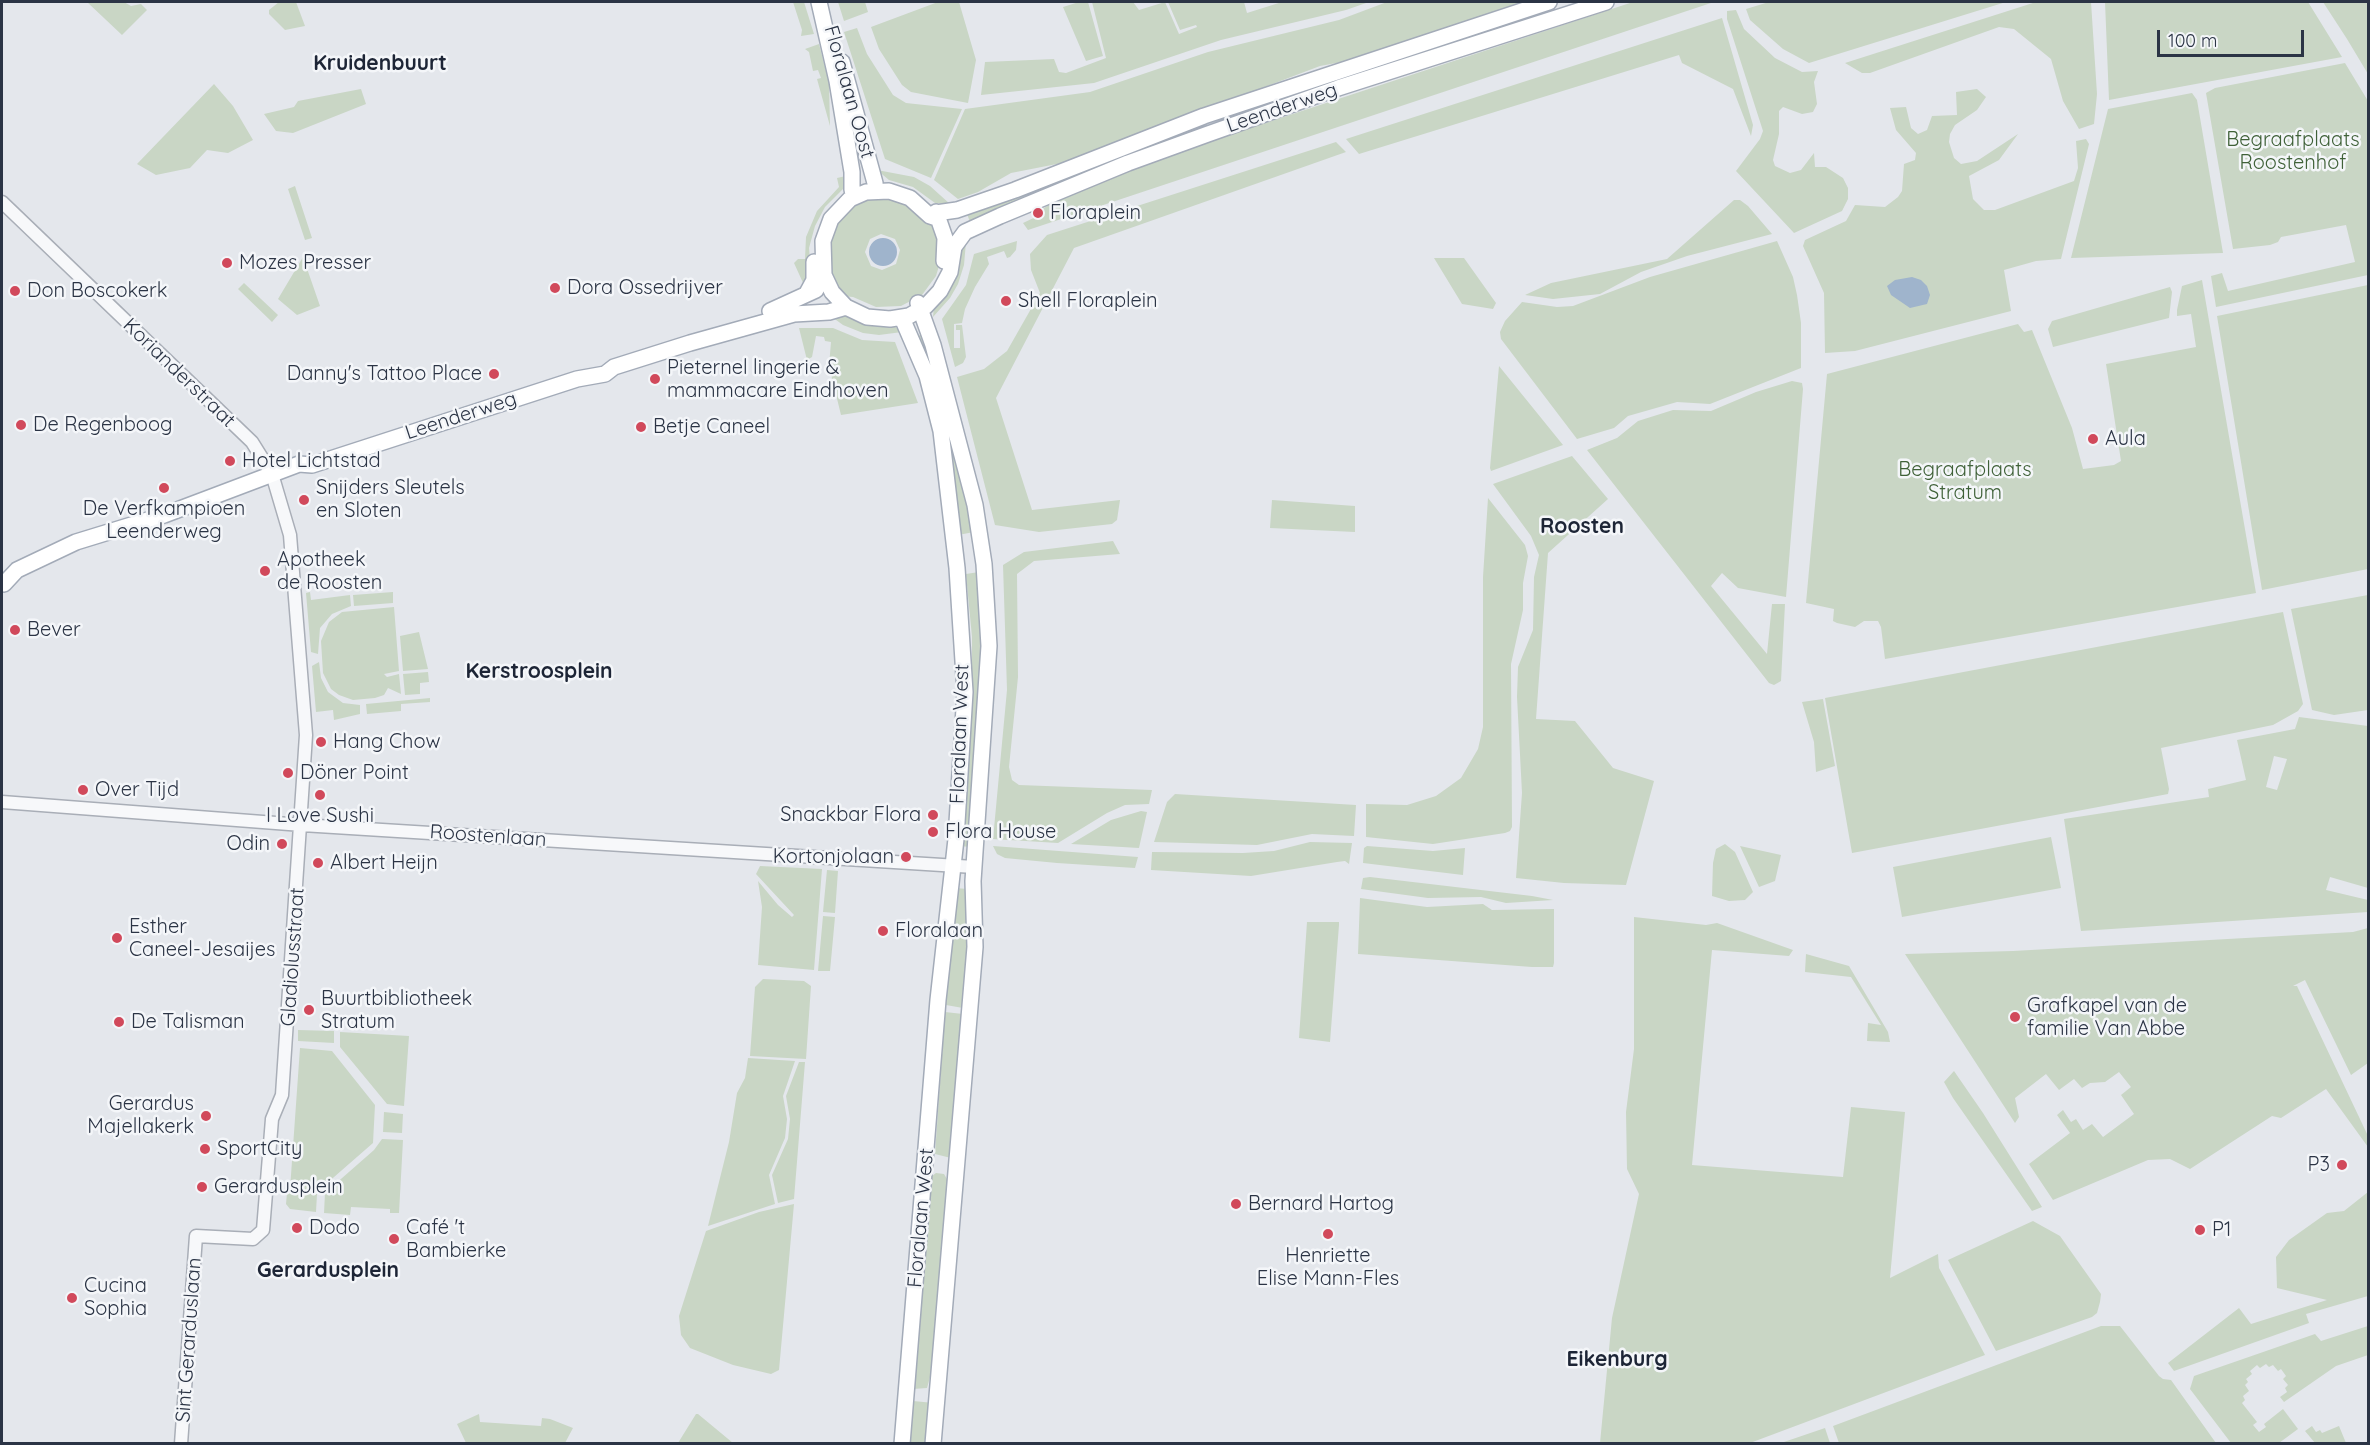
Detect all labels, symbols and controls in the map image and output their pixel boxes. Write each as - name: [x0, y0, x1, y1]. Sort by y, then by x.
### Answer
- scale bar: [2160, 18, 2307, 56]
- street label: Floralaan Oost: [819, 23, 879, 161]
- text: 100 m: [2168, 29, 2217, 52]
- district label: Kruidenbuurt: [313, 51, 447, 77]
- street label: Leenderweg: [1223, 78, 1341, 138]
- park label: Begraafplaats Roostenhof: [2226, 128, 2360, 175]
- place label: Floraplein: [1050, 201, 1141, 225]
- marker: Floraplein: [1031, 206, 1045, 220]
- place label: Mozes Presser: [239, 251, 371, 275]
- marker: Mozes Presser: [220, 256, 234, 270]
- place label: Dora Ossedrijver: [567, 276, 723, 300]
- place label: Don Boscokerk: [27, 279, 167, 303]
- marker: Dora Ossedrijver: [548, 281, 562, 295]
- marker: Don Boscokerk: [8, 284, 22, 298]
- place label: Shell Floraplein: [1018, 289, 1158, 313]
- marker: Shell Floraplein: [999, 294, 1013, 308]
- street label: Korianderstraat: [118, 313, 240, 433]
- place label: Pieternel lingerie & mammacare Eindhoven: [667, 356, 888, 403]
- place label: Danny's Tattoo Place: [287, 362, 482, 386]
- marker: Danny's Tattoo Place: [487, 367, 501, 381]
- marker: Pieternel lingerie & mammacare Eindhoven: [648, 372, 662, 386]
- street label: Leenderweg: [402, 387, 520, 445]
- place label: De Regenboog: [33, 413, 172, 437]
- place label: Betje Caneel: [653, 415, 770, 439]
- marker: De Regenboog: [14, 418, 28, 432]
- marker: Betje Caneel: [634, 420, 648, 434]
- place label: Aula: [2105, 427, 2146, 451]
- marker: Aula: [2086, 432, 2100, 446]
- place label: Hotel Lichtstad: [242, 449, 381, 473]
- marker: Hotel Lichtstad: [223, 454, 237, 468]
- park label: Begraafplaats Stratum: [1898, 458, 2032, 505]
- place label: Snijders Sleutels en Sloten: [316, 476, 465, 523]
- marker: De Verfkampioen Leenderweg: [157, 481, 171, 495]
- marker: Snijders Sleutels en Sloten: [297, 493, 311, 507]
- place label: De Verfkampioen Leenderweg: [83, 497, 245, 544]
- district label: Roosten: [1540, 514, 1624, 540]
- place label: Apotheek de Roosten: [277, 548, 382, 595]
- marker: Apotheek de Roosten: [258, 564, 272, 578]
- place label: Bever: [27, 618, 81, 642]
- marker: Bever: [8, 623, 22, 637]
- district label: Kerstroosplein: [465, 659, 613, 685]
- street label: Floralaan West: [946, 664, 974, 804]
- place label: Hang Chow: [333, 730, 441, 754]
- marker: Hang Chow: [314, 735, 328, 749]
- place label: Döner Point: [300, 761, 409, 785]
- marker: Döner Point: [281, 766, 295, 780]
- place label: Over Tijd: [95, 778, 179, 802]
- marker: Over Tijd: [76, 783, 90, 797]
- marker: I Love Sushi: [313, 788, 327, 802]
- place label: Snackbar Flora: [780, 803, 921, 827]
- place label: I Love Sushi: [266, 804, 374, 828]
- marker: Snackbar Flora: [926, 808, 940, 822]
- street label: Roostenlaan: [429, 820, 547, 852]
- place label: Flora House: [945, 820, 1056, 844]
- marker: Flora House: [926, 825, 940, 839]
- place label: Odin: [227, 832, 270, 856]
- marker: Odin: [275, 837, 289, 851]
- place label: Kortonjolaan: [773, 845, 894, 869]
- marker: Kortonjolaan: [899, 850, 913, 864]
- place label: Albert Heijn: [330, 851, 438, 875]
- marker: Albert Heijn: [311, 856, 325, 870]
- street label: Gladiolusstraat: [276, 887, 310, 1027]
- place label: Esther Caneel-Jesaijes: [129, 915, 275, 962]
- place label: Floralaan: [895, 919, 983, 943]
- marker: Floralaan: [876, 924, 890, 938]
- marker: Esther Caneel-Jesaijes: [110, 931, 124, 945]
- place label: Buurtbibliotheek Stratum: [321, 987, 472, 1034]
- place label: Grafkapel van de familie Van Abbe: [2027, 994, 2187, 1041]
- marker: Buurtbibliotheek Stratum: [302, 1003, 316, 1017]
- place label: De Talisman: [131, 1010, 245, 1034]
- marker: Grafkapel van de familie Van Abbe: [2008, 1010, 2022, 1024]
- marker: De Talisman: [112, 1015, 126, 1029]
- place label: Gerardus Majellakerk: [87, 1092, 194, 1139]
- marker: Gerardus Majellakerk: [199, 1109, 213, 1123]
- place label: SportCity: [217, 1137, 302, 1161]
- marker: SportCity: [198, 1142, 212, 1156]
- street label: Floralaan West: [903, 1147, 939, 1289]
- place label: P3: [2308, 1153, 2330, 1177]
- marker: P3: [2335, 1158, 2349, 1172]
- place label: Gerardusplein: [214, 1175, 343, 1199]
- marker: Gerardusplein: [195, 1180, 209, 1194]
- place label: Bernard Hartog: [1248, 1192, 1394, 1216]
- marker: Bernard Hartog: [1229, 1197, 1243, 1211]
- place label: Dodo: [309, 1216, 360, 1240]
- place label: Café 't Bambierke: [406, 1216, 506, 1263]
- place label: P1: [2212, 1218, 2231, 1242]
- marker: Dodo: [290, 1221, 304, 1235]
- marker: P1: [2193, 1223, 2207, 1237]
- marker: Henriette Elise Mann-Fles: [1321, 1227, 1335, 1241]
- marker: Café 't Bambierke: [387, 1232, 401, 1246]
- place label: Henriette Elise Mann-Fles: [1257, 1244, 1399, 1291]
- street label: Sint Gerarduslaan: [171, 1257, 207, 1423]
- district label: Gerardusplein: [257, 1258, 399, 1284]
- place label: Cucina Sophia: [84, 1274, 147, 1321]
- marker: Cucina Sophia: [65, 1291, 79, 1305]
- district label: Eikenburg: [1566, 1347, 1668, 1373]

